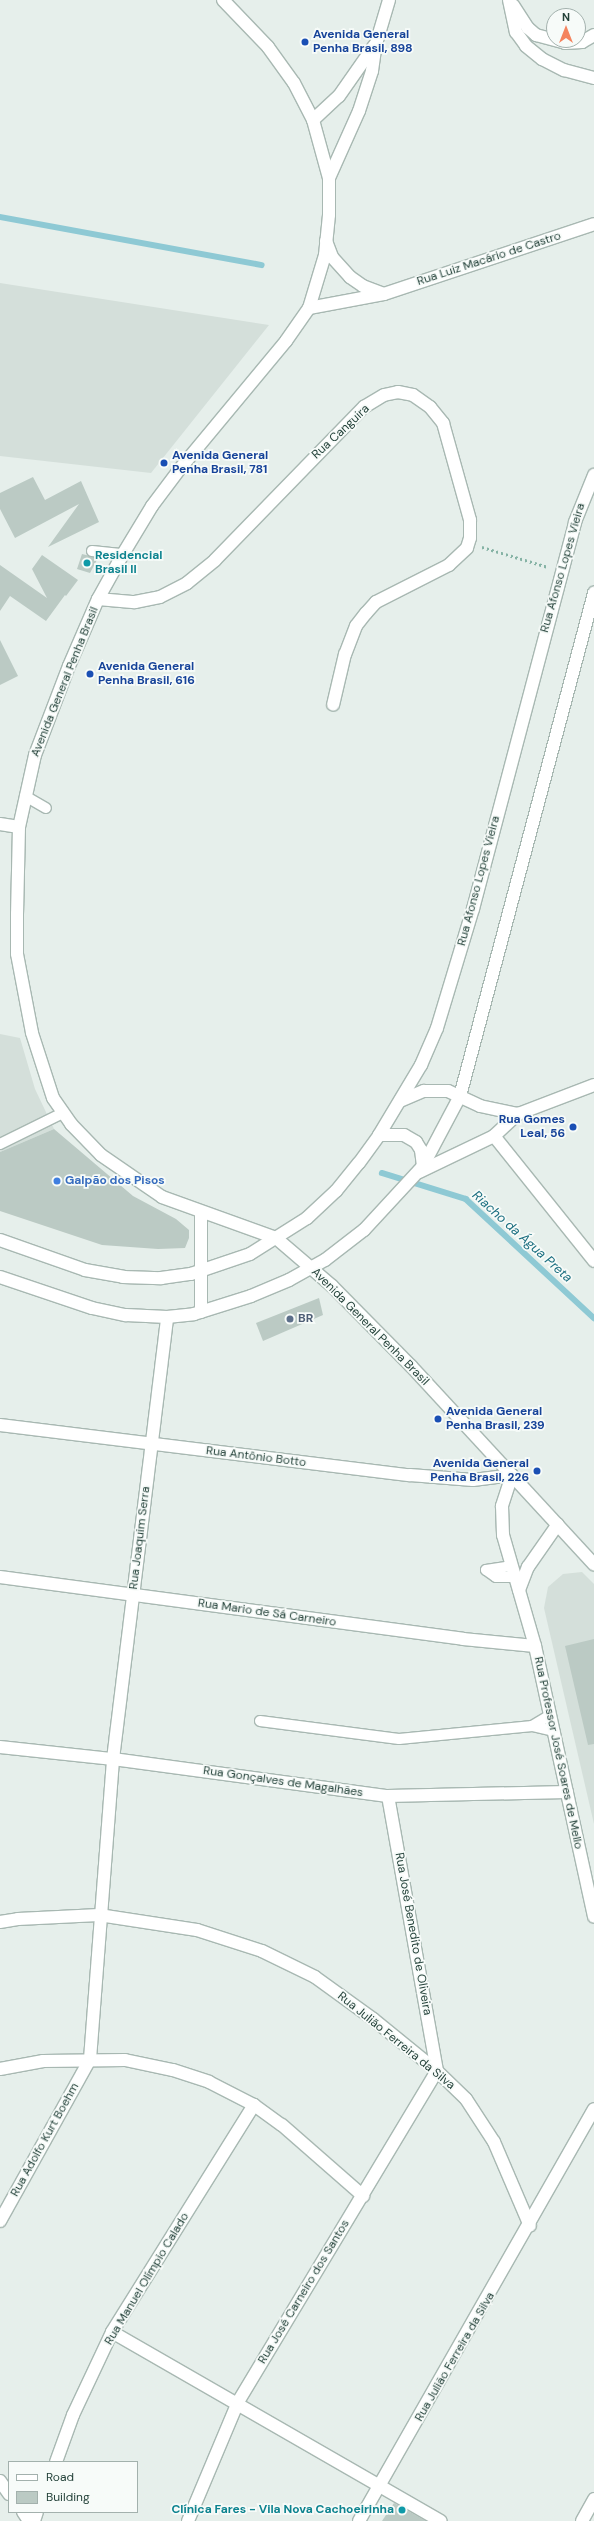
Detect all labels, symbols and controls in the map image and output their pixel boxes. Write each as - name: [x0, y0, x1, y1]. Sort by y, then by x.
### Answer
- north arrow: [546, 8, 586, 48]
- text: N: [562, 10, 570, 24]
- place label: Avenida General Penha Brasil, 898: [313, 28, 413, 56]
- marker: Avenida General Penha Brasil, 898: [300, 37, 310, 47]
- street label: Rua Luiz Macário de Castro: [415, 229, 563, 289]
- street label: Rua Canguira: [309, 402, 373, 462]
- place label: Avenida General Penha Brasil, 781: [172, 449, 268, 477]
- marker: Avenida General Penha Brasil, 781: [159, 458, 169, 468]
- street label: Rua Afonso Lopes Vieira: [538, 502, 588, 634]
- place label: Residencial Brasil ll: [95, 549, 162, 577]
- marker: Residencial Brasil ll: [82, 558, 92, 568]
- street label: Avenida General Penha Brasil: [28, 605, 102, 759]
- place label: Avenida General Penha Brasil, 616: [98, 660, 195, 688]
- marker: Avenida General Penha Brasil, 616: [85, 669, 95, 679]
- street label: Rua Afonso Lopes Vieira: [455, 814, 503, 948]
- place label: Rua Gomes Leal, 56: [499, 1113, 565, 1141]
- marker: Rua Gomes Leal, 56: [568, 1122, 578, 1132]
- place label: Galpão dos Pisos: [65, 1174, 165, 1188]
- marker: Galpão dos Pisos: [52, 1176, 62, 1186]
- water label: Riacho da Água Preta: [469, 1188, 575, 1286]
- street label: Avenida General Penha Brasil: [308, 1265, 432, 1389]
- place label: BR: [298, 1312, 313, 1326]
- marker: BR: [285, 1314, 295, 1324]
- place label: Avenida General Penha Brasil, 239: [446, 1405, 545, 1433]
- marker: Avenida General Penha Brasil, 239: [433, 1414, 443, 1424]
- street label: Rua Antônio Botto: [205, 1444, 307, 1470]
- place label: Avenida General Penha Brasil, 226: [430, 1457, 529, 1485]
- marker: Avenida General Penha Brasil, 226: [532, 1466, 542, 1476]
- street label: Rua Joaquim Serra: [127, 1486, 153, 1590]
- street label: Rua Mario de Sá Carneiro: [197, 1596, 337, 1630]
- street label: Rua Professor José Soares de Mello: [531, 1655, 585, 1851]
- street label: Rua Gonçalves de Magalhães: [202, 1764, 364, 1800]
- street label: Rua José Benedito de Oliveira: [392, 1852, 434, 2016]
- street label: Rua Julião Ferreira da Silva: [334, 1989, 458, 2093]
- street label: Rua Adolfo Kurt Boehm: [8, 2081, 82, 2199]
- street label: Rua Manuel Olímpio Calado: [102, 2210, 192, 2348]
- street label: Rua José Carneiro dos Santos: [255, 2217, 353, 2367]
- street label: Rua Julião Ferreira da Silva: [412, 2290, 498, 2424]
- legend: [8, 2461, 138, 2513]
- text: Road: [46, 2469, 74, 2485]
- text: Building: [46, 2489, 90, 2505]
- place label: Clínica Fares - Vila Nova Cachoeirinha: [171, 2503, 394, 2517]
- marker: Clínica Fares - Vila Nova Cachoeirinha: [397, 2505, 407, 2515]

